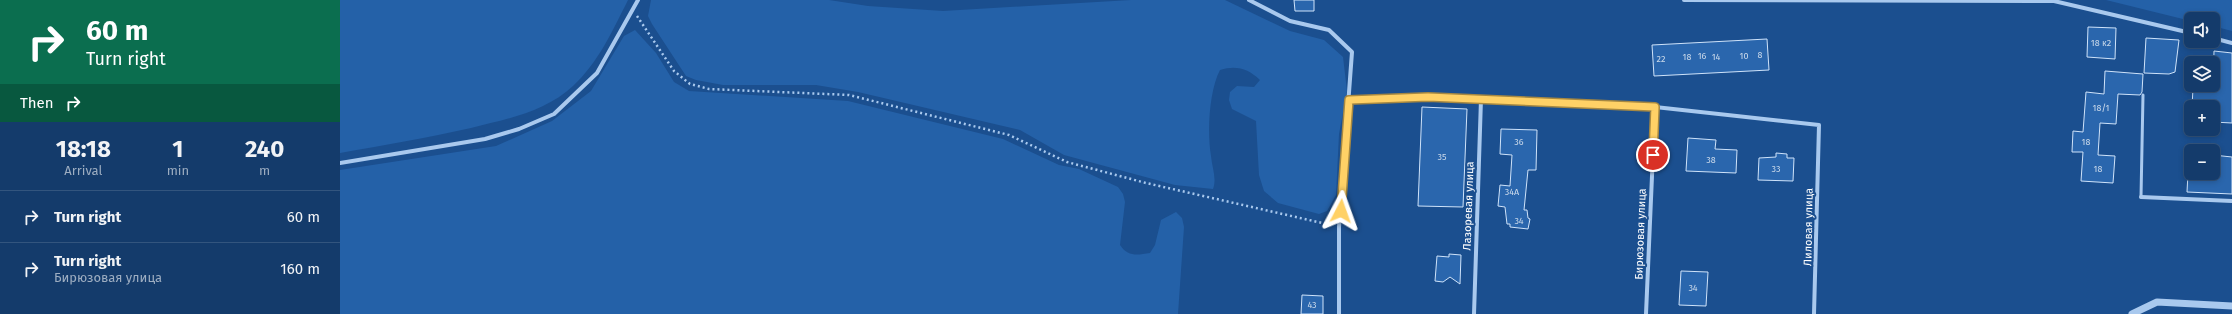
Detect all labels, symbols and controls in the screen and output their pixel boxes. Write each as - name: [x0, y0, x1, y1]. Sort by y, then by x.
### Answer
- map controls: [2184, 12, 2220, 180]
- button: sound: [2184, 12, 2220, 48]
- text: 60 m: [86, 14, 148, 47]
- icon: right: [20, 16, 72, 68]
- house number: 18 к2: [2091, 38, 2111, 48]
- text: Turn right: [86, 48, 166, 70]
- house number: 8: [1758, 50, 1763, 60]
- house number: 16: [1698, 51, 1707, 61]
- house number: 10: [1740, 51, 1748, 61]
- house number: 18: [1683, 52, 1691, 62]
- house number: 14: [1712, 52, 1721, 62]
- house number: 22: [1657, 54, 1665, 64]
- button: layers: [2184, 56, 2220, 92]
- icon: right: [62, 92, 84, 114]
- text: Then: [20, 94, 54, 112]
- button: +: [2184, 100, 2220, 136]
- house number: 18/1: [2093, 103, 2109, 113]
- text: 18:18: [56, 135, 111, 163]
- text: 1: [172, 135, 183, 163]
- text: 240: [245, 135, 284, 163]
- house number: 36: [1514, 137, 1524, 147]
- house number: 18: [2082, 137, 2090, 147]
- pin: [1636, 138, 1670, 172]
- icon: arrive: [1642, 144, 1664, 166]
- button: −: [2184, 144, 2220, 180]
- house number: 35: [1437, 152, 1447, 162]
- house number: 38: [1706, 155, 1716, 165]
- street label: Лазоревая улица: [1460, 161, 1477, 251]
- text: Arrival: [64, 163, 102, 178]
- text: min: [167, 163, 189, 178]
- text: m: [259, 163, 270, 178]
- house number: 33: [1772, 164, 1780, 174]
- house number: 18: [2094, 164, 2102, 174]
- house number: 34А: [1505, 187, 1520, 197]
- street label: Бирюзовая улица: [1632, 188, 1649, 280]
- street label: Лиловая улица: [1801, 188, 1816, 266]
- position arrow: [1320, 190, 1362, 232]
- icon: right: [20, 206, 42, 228]
- text: Turn right: [54, 208, 121, 226]
- text: 60 m: [287, 208, 320, 226]
- house number: 34: [1514, 216, 1524, 226]
- text: Turn right: [54, 252, 121, 270]
- icon: right: [20, 258, 42, 280]
- text: 160 m: [280, 260, 320, 278]
- text: Бирюзовая улица: [54, 270, 162, 285]
- house number: 34: [1688, 283, 1698, 293]
- house number: 43: [1307, 300, 1317, 310]

